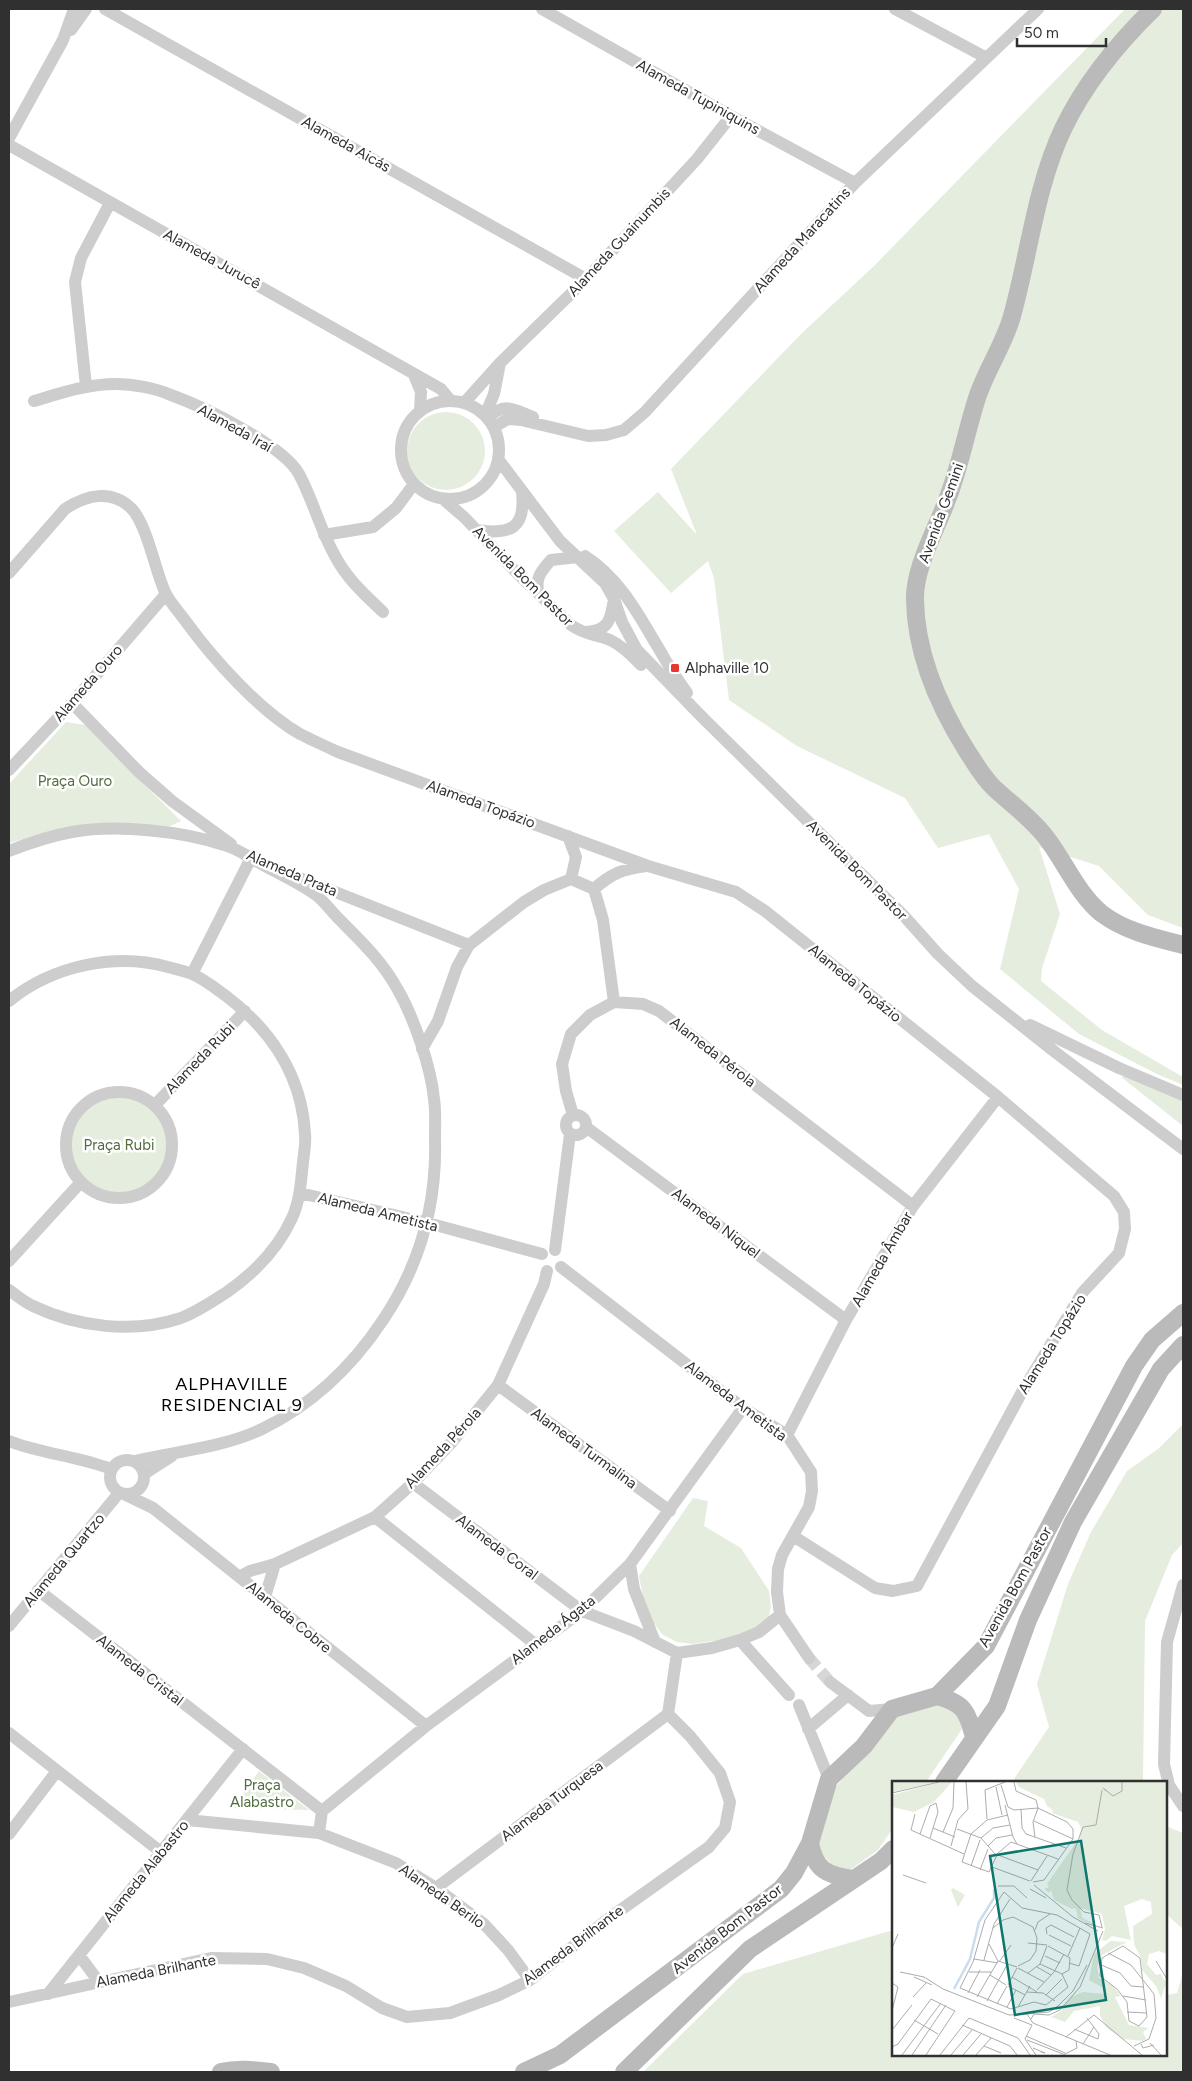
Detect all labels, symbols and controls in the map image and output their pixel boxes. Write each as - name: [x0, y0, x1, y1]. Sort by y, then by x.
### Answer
- scale bar: [1017, 15, 1106, 47]
- text: 50 m: [1024, 24, 1059, 42]
- street label: Alameda Tupiniquins: [633, 56, 763, 138]
- street label: Alameda Aicás: [299, 112, 393, 176]
- street label: Alameda Guainumbis: [564, 184, 674, 300]
- street label: Alameda Maracatins: [750, 184, 854, 296]
- street label: Alameda Jurucê: [160, 225, 264, 293]
- street label: Alameda Iraí: [195, 400, 277, 457]
- street label: Avenida Gemini: [915, 460, 967, 566]
- street label: Avenida Bom Pastor: [469, 522, 577, 630]
- street label: Alameda Ouro: [50, 641, 126, 725]
- place label: Alphaville 10: [685, 659, 769, 677]
- marker: Alphaville 10: [669, 662, 681, 674]
- park label: Praça Ouro: [38, 772, 113, 790]
- street label: Alameda Topázio: [424, 776, 538, 832]
- street label: Avenida Bom Pastor: [803, 816, 911, 924]
- street label: Alameda Prata: [244, 846, 340, 900]
- street label: Alameda Topázio: [805, 940, 905, 1026]
- street label: Alameda Pérola: [667, 1013, 759, 1091]
- street label: Alameda Rubi: [161, 1019, 239, 1097]
- park label: Praça Rubi: [84, 1136, 154, 1154]
- street label: Alameda Niquel: [668, 1184, 764, 1262]
- street label: Alameda Ametista: [316, 1188, 440, 1236]
- street label: Alameda Âmbar: [848, 1208, 916, 1310]
- street label: Alameda Topázio: [1014, 1291, 1090, 1397]
- street label: Alameda Ametista: [682, 1357, 790, 1445]
- district label: ALPHAVILLE RESIDENCIAL 9: [161, 1373, 303, 1416]
- street label: Alameda Pérola: [401, 1404, 485, 1492]
- street label: Alameda Turmalina: [528, 1404, 640, 1492]
- street label: Alameda Quartzo: [20, 1509, 109, 1610]
- street label: Alameda Coral: [453, 1510, 541, 1584]
- street label: Avenida Bom Pastor: [974, 1524, 1056, 1650]
- street label: Alameda Cobre: [243, 1577, 335, 1657]
- street label: Alameda Ágata: [507, 1591, 599, 1669]
- street label: Alameda Cristal: [93, 1631, 187, 1709]
- street label: Alameda Turquesa: [497, 1757, 607, 1845]
- park label: Praça Alabastro: [230, 1776, 294, 1811]
- inset map: [892, 1781, 1167, 2056]
- street label: Alameda Alabastro: [99, 1816, 193, 1926]
- street label: Alameda Berilo: [396, 1860, 488, 1932]
- street label: Avenida Bom Pastor: [668, 1880, 786, 1978]
- street label: Alameda Brilhante: [519, 1901, 627, 1989]
- street label: Alameda Brilhante: [95, 1951, 217, 1991]

